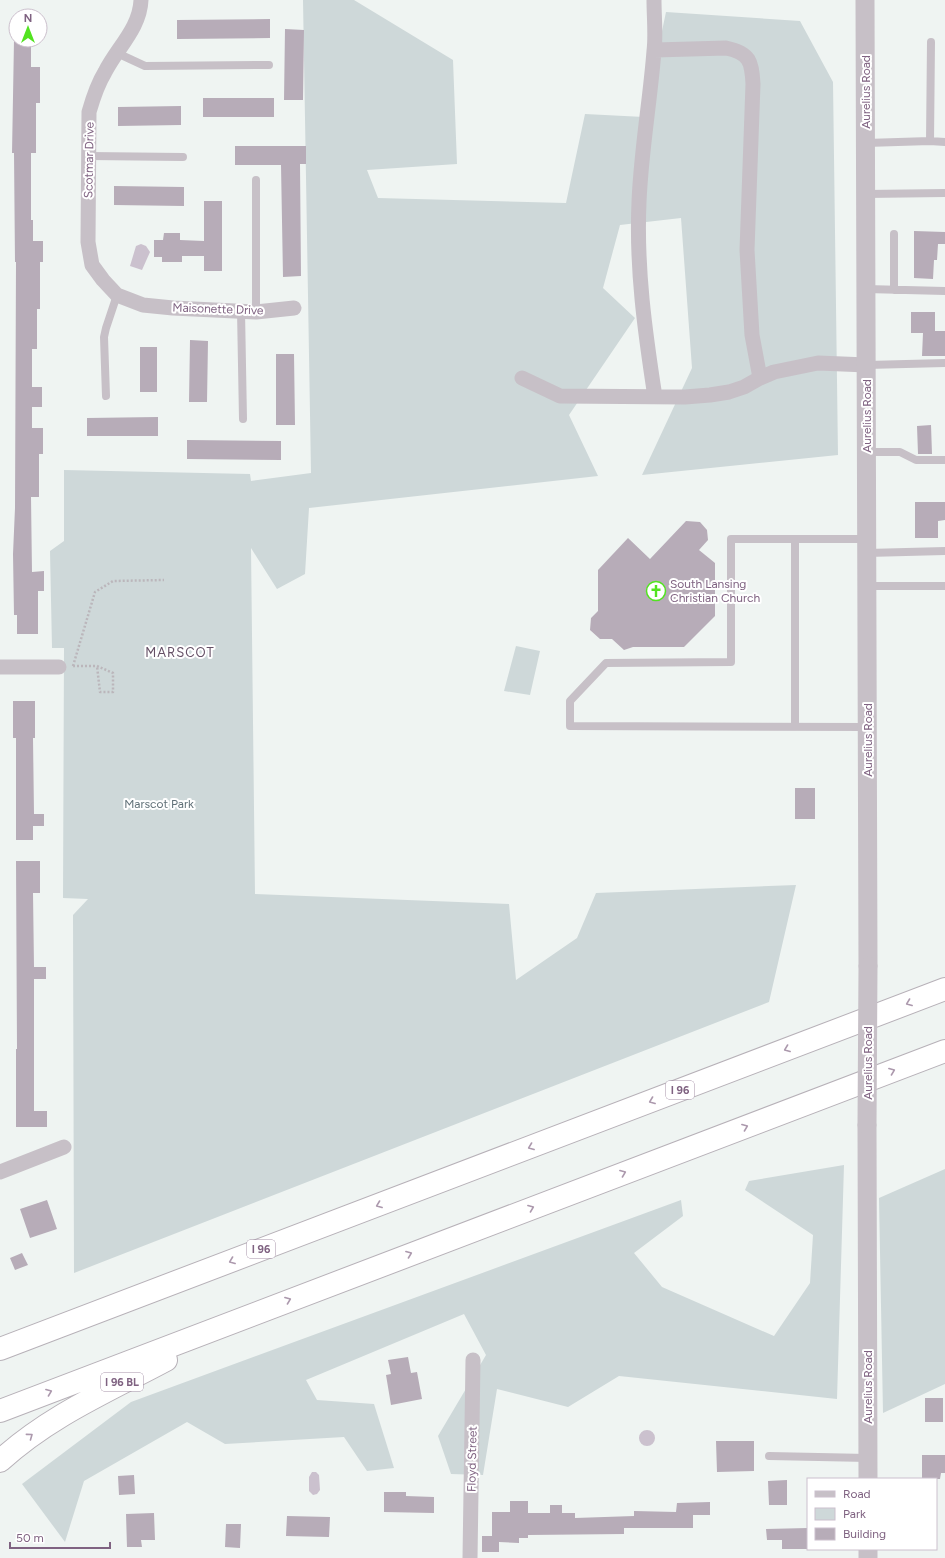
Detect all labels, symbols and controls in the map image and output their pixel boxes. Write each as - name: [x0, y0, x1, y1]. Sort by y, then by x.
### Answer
- north arrow: [8, 8, 48, 48]
- text: N: [24, 12, 32, 25]
- street label: Aurelius Road: [859, 55, 873, 129]
- street label: Scotmar Drive: [81, 121, 97, 198]
- street label: Maisonette Drive: [172, 300, 264, 318]
- street label: Aurelius Road: [860, 379, 874, 453]
- place label: South Lansing Christian Church: [670, 577, 760, 605]
- church icon: South Lansing Christian Church: [645, 580, 667, 602]
- district label: MARSCOT: [145, 645, 215, 660]
- street label: Aurelius Road: [861, 703, 875, 777]
- park label: Marscot Park: [124, 797, 194, 811]
- one-way arrow: [905, 999, 912, 1007]
- street label: Aurelius Road: [861, 1026, 875, 1100]
- one-way arrow: [784, 1045, 791, 1053]
- one-way arrow: [889, 1068, 896, 1076]
- road number: I 96: [666, 1081, 694, 1099]
- one-way arrow: [649, 1096, 656, 1104]
- one-way arrow: [741, 1123, 748, 1132]
- one-way arrow: [528, 1142, 535, 1150]
- one-way arrow: [620, 1170, 627, 1178]
- one-way arrow: [376, 1200, 383, 1208]
- one-way arrow: [527, 1205, 534, 1213]
- road number: I 96: [247, 1240, 275, 1258]
- one-way arrow: [406, 1251, 413, 1259]
- one-way arrow: [228, 1256, 235, 1264]
- one-way arrow: [284, 1297, 291, 1305]
- street label: Aurelius Road: [861, 1350, 875, 1424]
- road number: I 96 BL: [101, 1373, 143, 1391]
- one-way arrow: [46, 1388, 53, 1396]
- street label: Floyd Street: [464, 1426, 480, 1492]
- one-way arrow: [26, 1434, 33, 1441]
- legend: [807, 1478, 937, 1550]
- text: Road: [843, 1487, 871, 1501]
- text: Park: [843, 1507, 866, 1521]
- scale bar: [10, 1524, 110, 1550]
- text: Building: [843, 1527, 886, 1541]
- text: 50 m: [16, 1531, 44, 1545]

